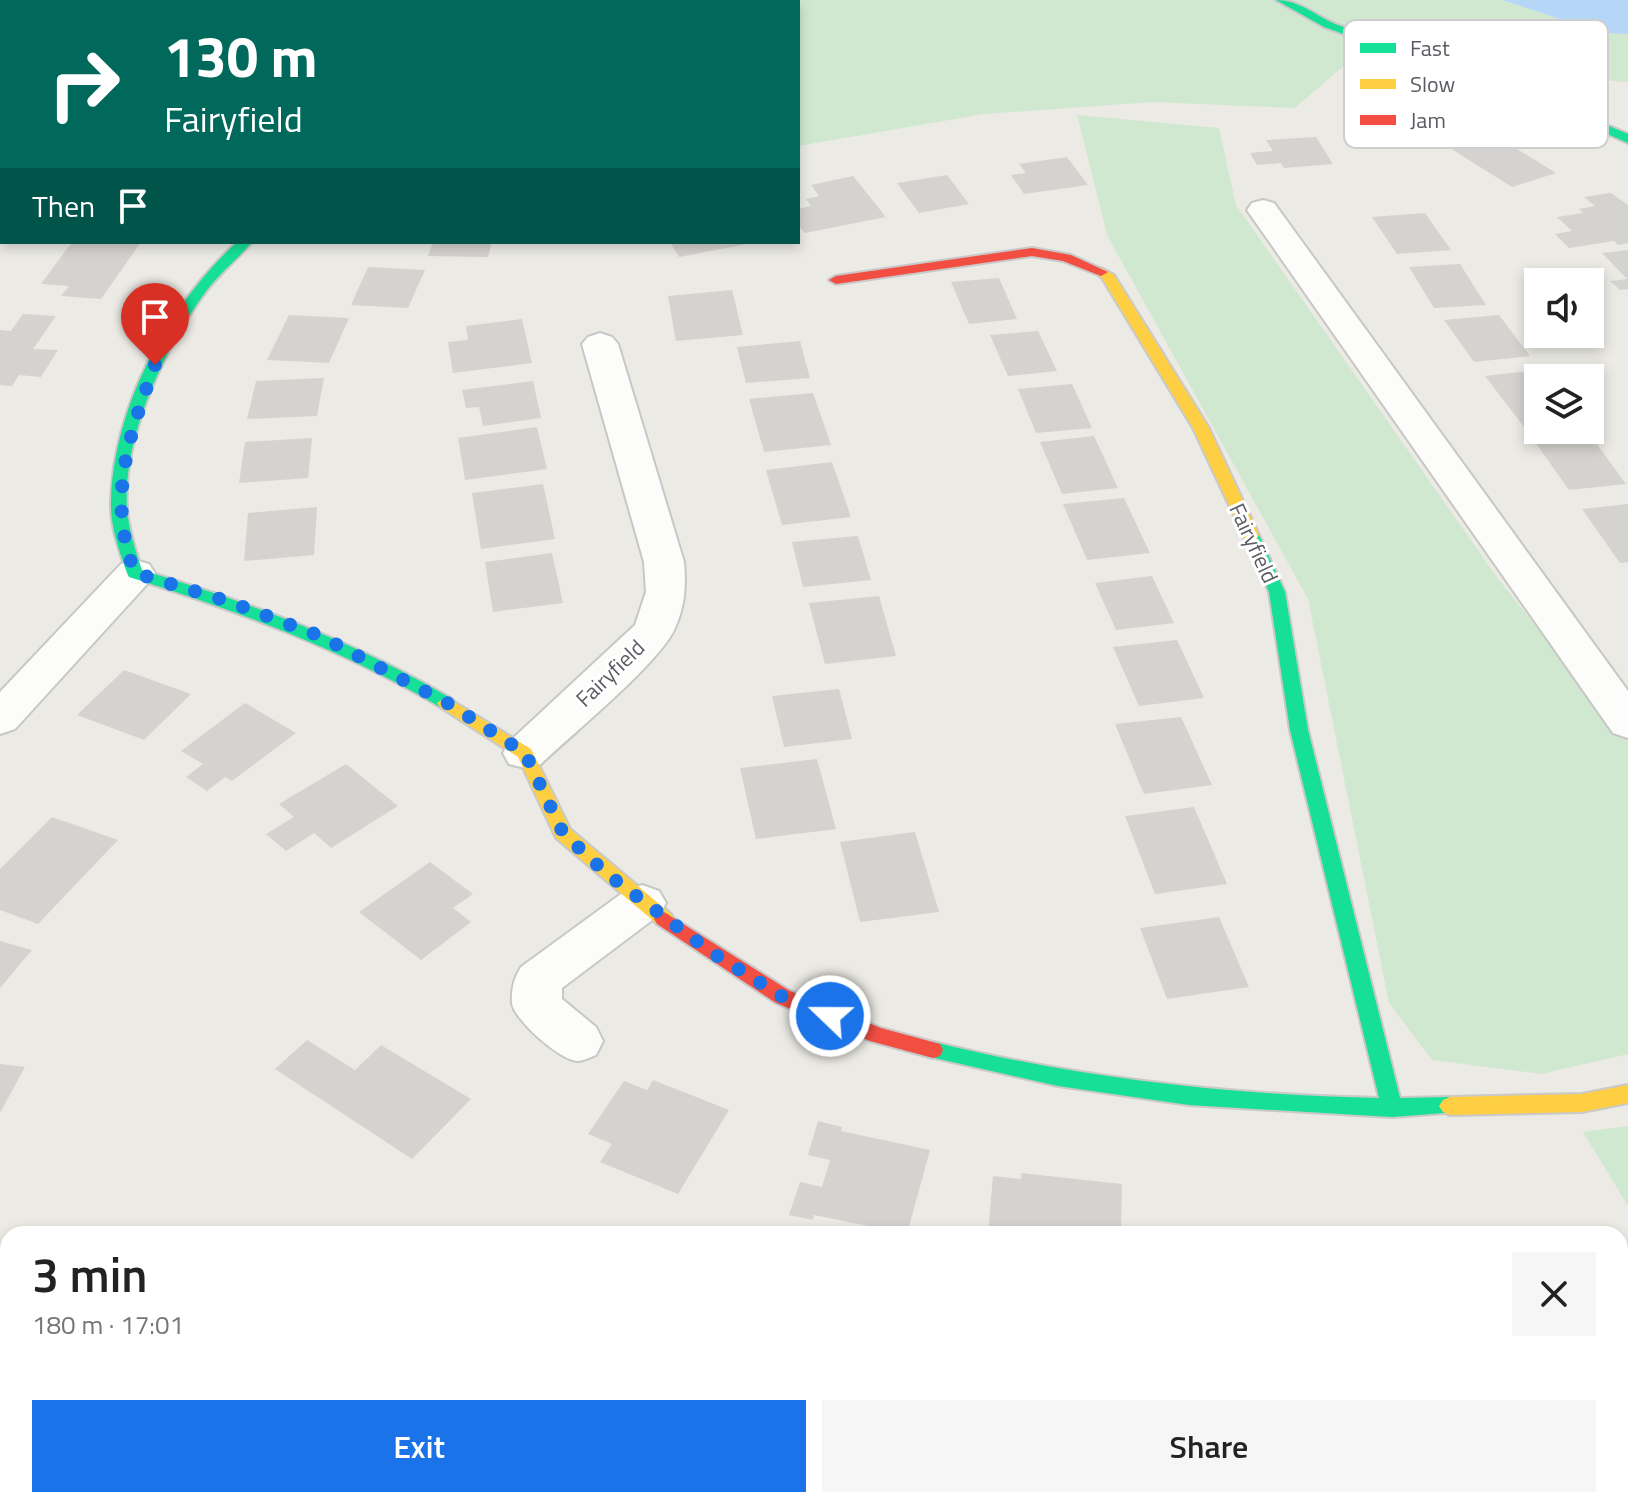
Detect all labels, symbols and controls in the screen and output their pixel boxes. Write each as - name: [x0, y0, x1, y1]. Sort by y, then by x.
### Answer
- text: 130 m: [164, 14, 317, 99]
- legend: [1344, 20, 1608, 148]
- text: Fast: [1410, 31, 1450, 65]
- icon: right: [32, 32, 136, 136]
- text: Slow: [1410, 67, 1456, 101]
- text: Fairyfield: [164, 91, 303, 146]
- text: Jam: [1410, 103, 1446, 137]
- text: Then: [32, 183, 95, 229]
- icon: arrive: [111, 184, 155, 228]
- map controls: [1524, 268, 1604, 444]
- button: sound: [1524, 268, 1604, 348]
- pin: [121, 283, 189, 365]
- icon: arrive: [133, 295, 177, 339]
- button: layers: [1524, 364, 1604, 444]
- street label: Fairyfield: [1221, 497, 1287, 589]
- street label: Fairyfield: [568, 631, 652, 715]
- position arrow: [788, 974, 872, 1058]
- text: 3 min: [32, 1238, 147, 1311]
- button: close: [1512, 1252, 1596, 1336]
- text: 180 m · 17:01: [32, 1305, 184, 1344]
- button: Exit: [32, 1400, 806, 1492]
- button: Share: [822, 1400, 1596, 1492]

